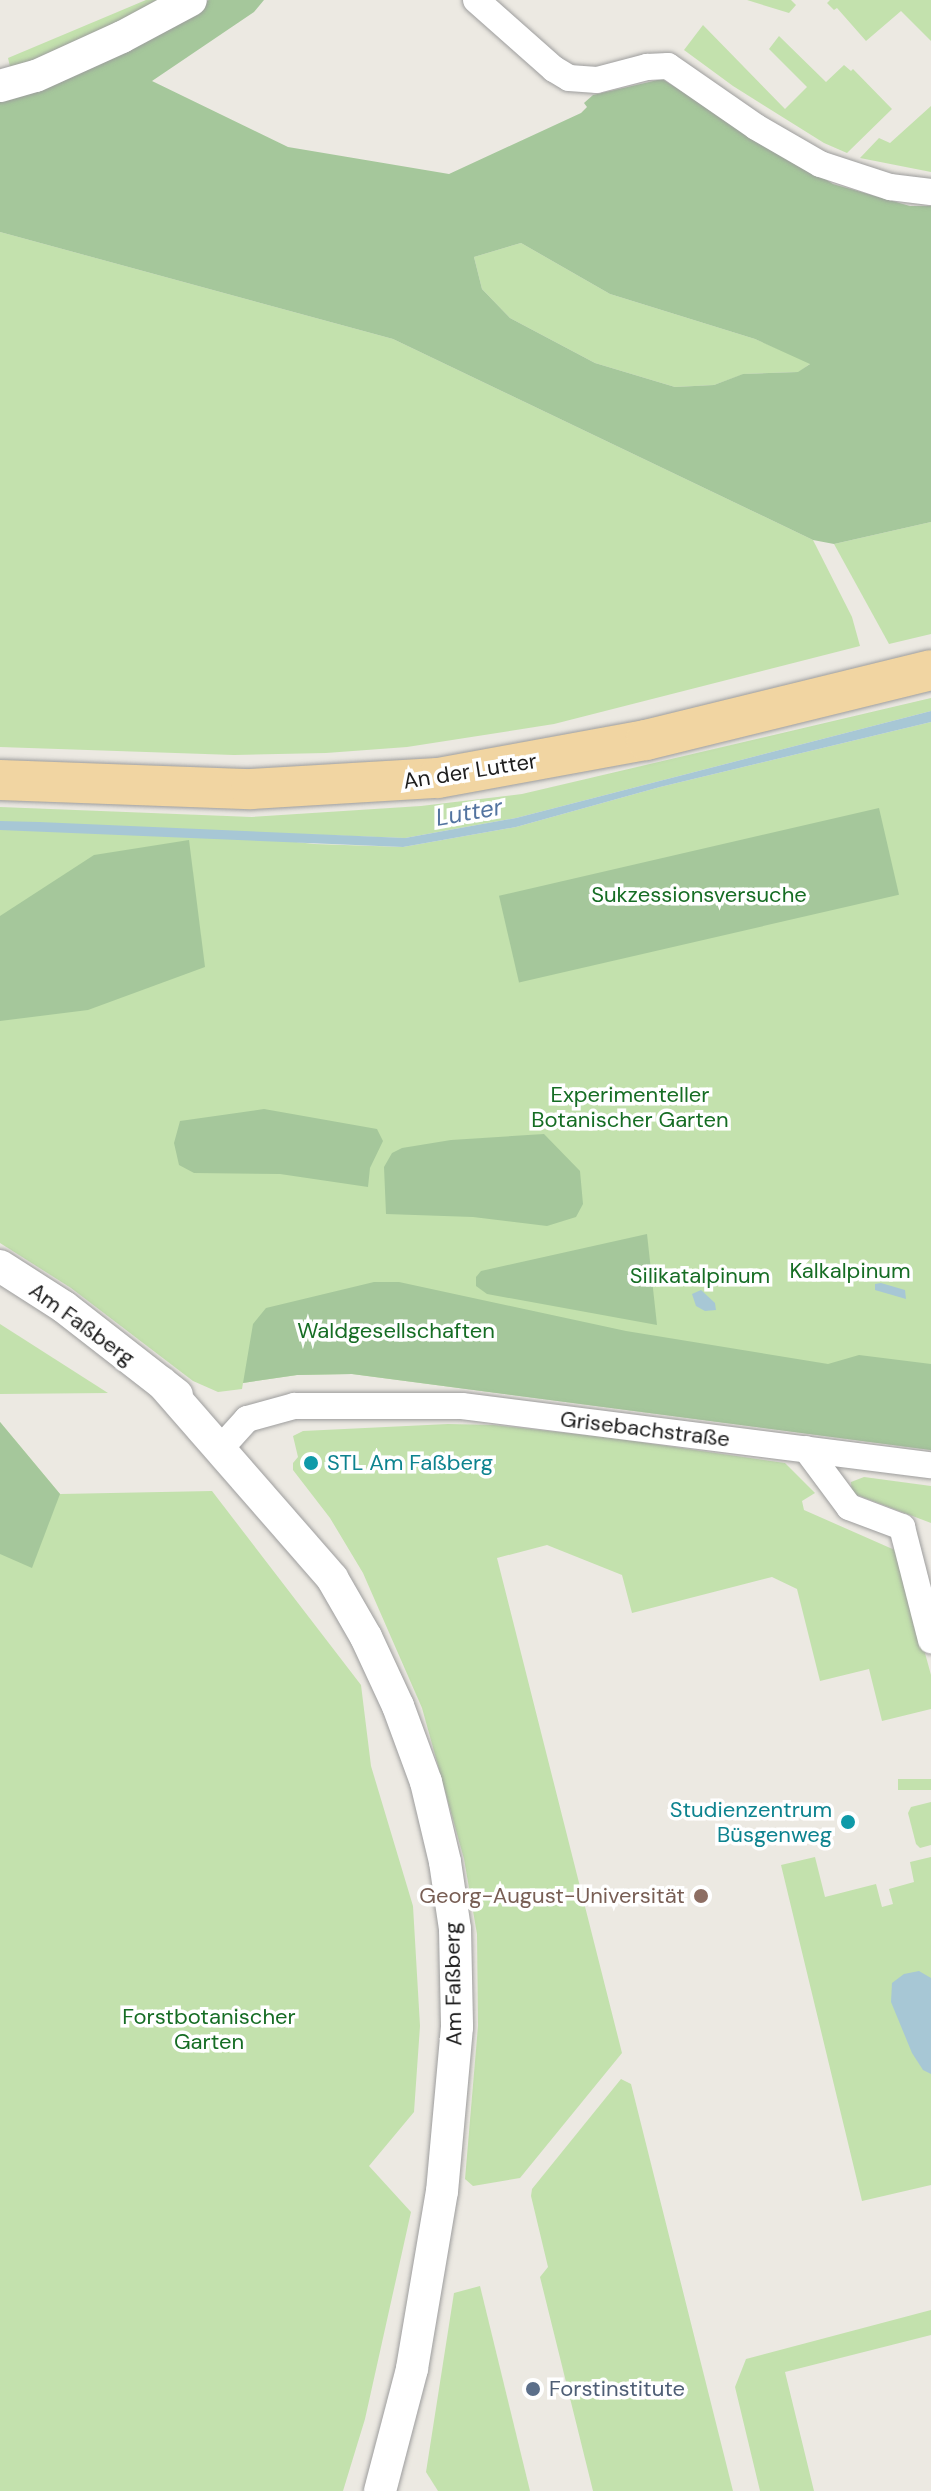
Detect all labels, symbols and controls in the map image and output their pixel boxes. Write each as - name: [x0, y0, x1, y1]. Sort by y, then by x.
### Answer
- street label: An der Lutter: [401, 747, 539, 795]
- water label: Lutter: [433, 792, 505, 832]
- park label: Sukzessionsversuche: [591, 882, 807, 908]
- park label: Experimenteller Botanischer Garten: [531, 1081, 729, 1132]
- park label: Kalkalpinum: [790, 1258, 910, 1284]
- park label: Silikatalpinum: [630, 1263, 770, 1289]
- street label: Am Faßberg: [24, 1277, 140, 1371]
- park label: Waldgesellschaften: [297, 1318, 495, 1344]
- street label: Grisebachstraße: [559, 1406, 731, 1452]
- place label: STL Am Faßberg: [327, 1450, 493, 1476]
- marker: STL Am Faßberg: [302, 1454, 320, 1472]
- place label: Studienzentrum Büsgenweg: [670, 1796, 832, 1848]
- marker: Studienzentrum Büsgenweg: [839, 1813, 857, 1831]
- place label: Georg-August-Universität: [419, 1883, 685, 1909]
- marker: Georg-August-Universität: [692, 1887, 710, 1905]
- street label: Am Faßberg: [439, 1922, 467, 2046]
- park label: Forstbotanischer Garten: [122, 2003, 296, 2054]
- place label: Forstinstitute: [549, 2376, 685, 2402]
- marker: Forstinstitute: [524, 2380, 542, 2398]

